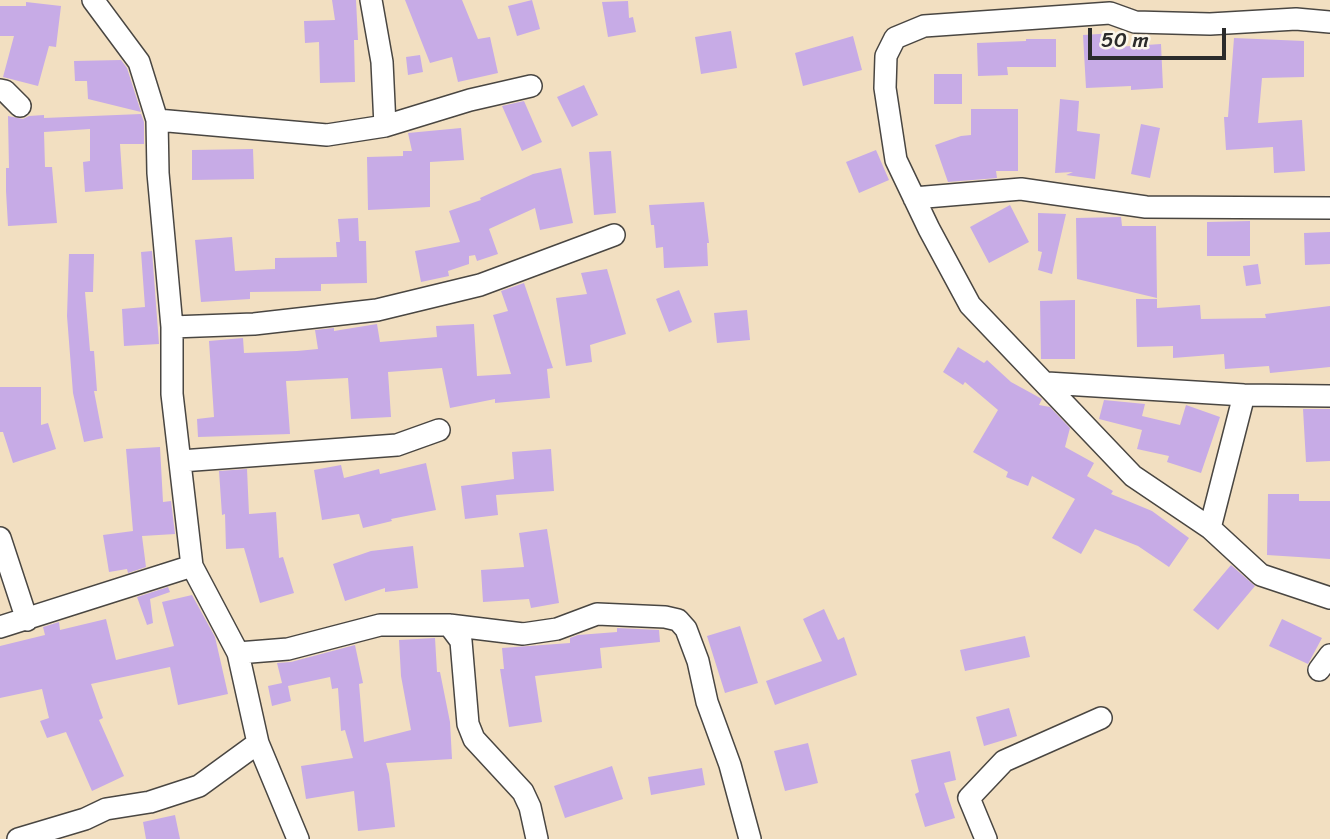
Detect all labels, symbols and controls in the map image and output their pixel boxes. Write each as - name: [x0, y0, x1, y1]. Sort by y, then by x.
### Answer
- scale bar: [1092, 14, 1230, 58]
- text: 50 m: [1101, 21, 1149, 59]

